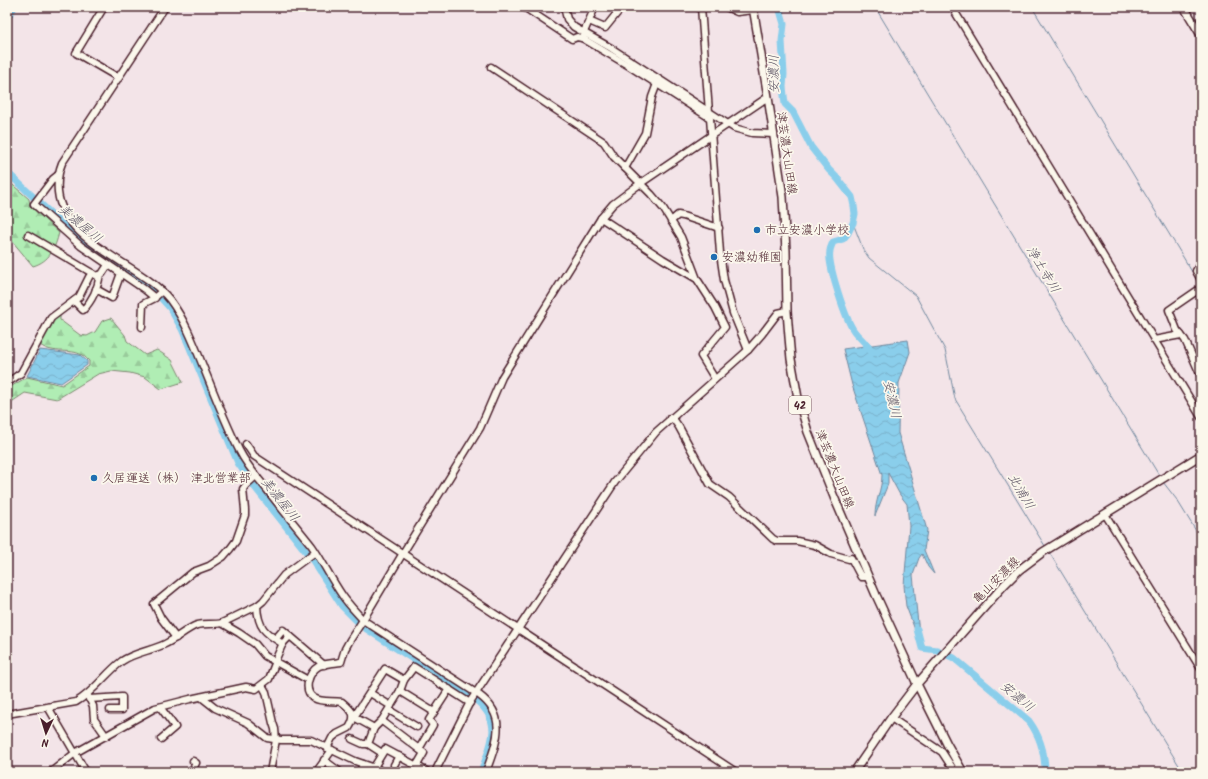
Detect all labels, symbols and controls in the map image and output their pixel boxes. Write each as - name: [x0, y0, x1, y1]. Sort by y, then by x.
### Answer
- water label: 安濃川: [764, 54, 785, 94]
- street label: 津芸濃大山田線: [771, 110, 802, 196]
- water label: 美濃屋川: [53, 199, 107, 249]
- place label: 市立安濃小学校: [765, 221, 849, 240]
- marker: 市立安濃小学校: [752, 225, 762, 235]
- water label: 浄土寺川: [1020, 242, 1065, 297]
- place label: 安濃幼稚園: [722, 248, 782, 267]
- marker: 安濃幼稚園: [709, 252, 719, 262]
- water label: 安濃川: [877, 378, 906, 421]
- road number: 42: [789, 396, 811, 414]
- street label: 津芸濃大山田線: [810, 427, 859, 512]
- place label: 久居運送（株） 津北営業部: [102, 469, 251, 488]
- water label: 北浦川: [1002, 470, 1040, 514]
- marker: 久居運送（株） 津北営業部: [89, 473, 99, 483]
- water label: 美濃屋川: [256, 473, 304, 527]
- street label: 亀山安濃線: [968, 552, 1024, 608]
- water label: 安濃川: [995, 677, 1039, 718]
- north arrow: [26, 713, 66, 753]
- text: N: [41, 733, 49, 751]

